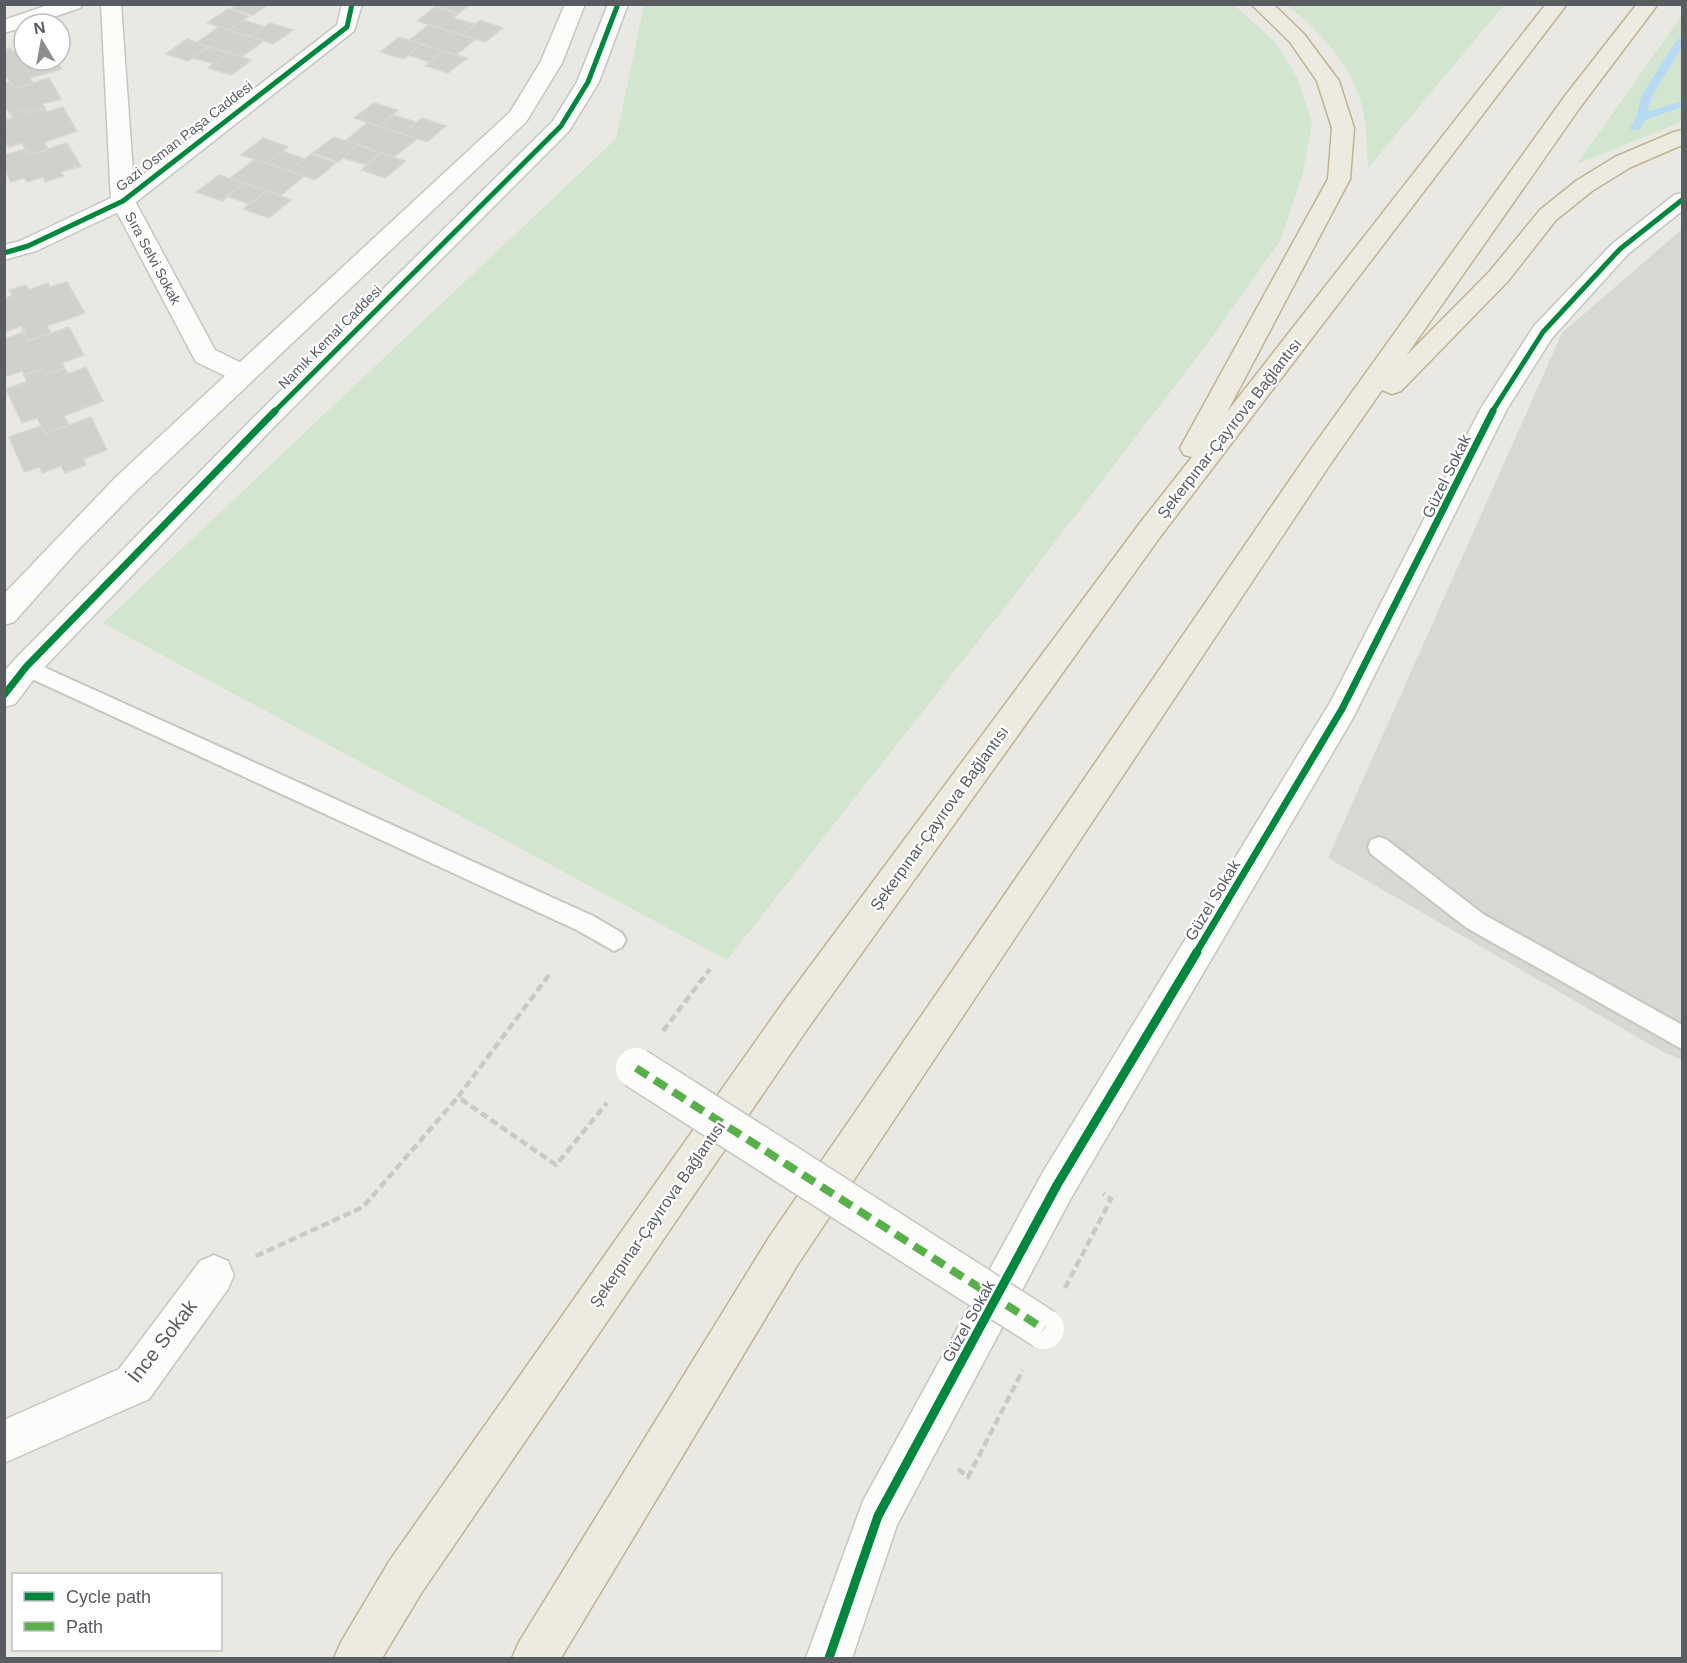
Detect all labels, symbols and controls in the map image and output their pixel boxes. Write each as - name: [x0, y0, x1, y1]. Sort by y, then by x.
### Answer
- north arrow: [12, 12, 72, 72]
- text: N: [32, 18, 47, 37]
- street label: Gazi Osman Paşa Caddesi: [113, 78, 255, 194]
- street label: Sıra Selvi Sokak: [122, 209, 185, 308]
- street label: Namık Kemal Caddesi: [275, 282, 385, 392]
- street label: Şekerpınar-Çayırova Bağlantısı: [1154, 335, 1305, 521]
- street label: Güzel Sokak: [1419, 431, 1474, 521]
- street label: Şekerpınar-Çayırova Bağlantısı: [867, 723, 1012, 914]
- street label: Güzel Sokak: [1182, 856, 1244, 944]
- street label: Şekerpınar-Çayırova Bağlantısı: [586, 1118, 728, 1311]
- street label: Güzel Sokak: [939, 1277, 998, 1365]
- street label: İnce Sokak: [123, 1294, 202, 1387]
- legend: [12, 1573, 222, 1651]
- text: Cycle path: [66, 1587, 151, 1607]
- text: Path: [66, 1617, 103, 1637]

